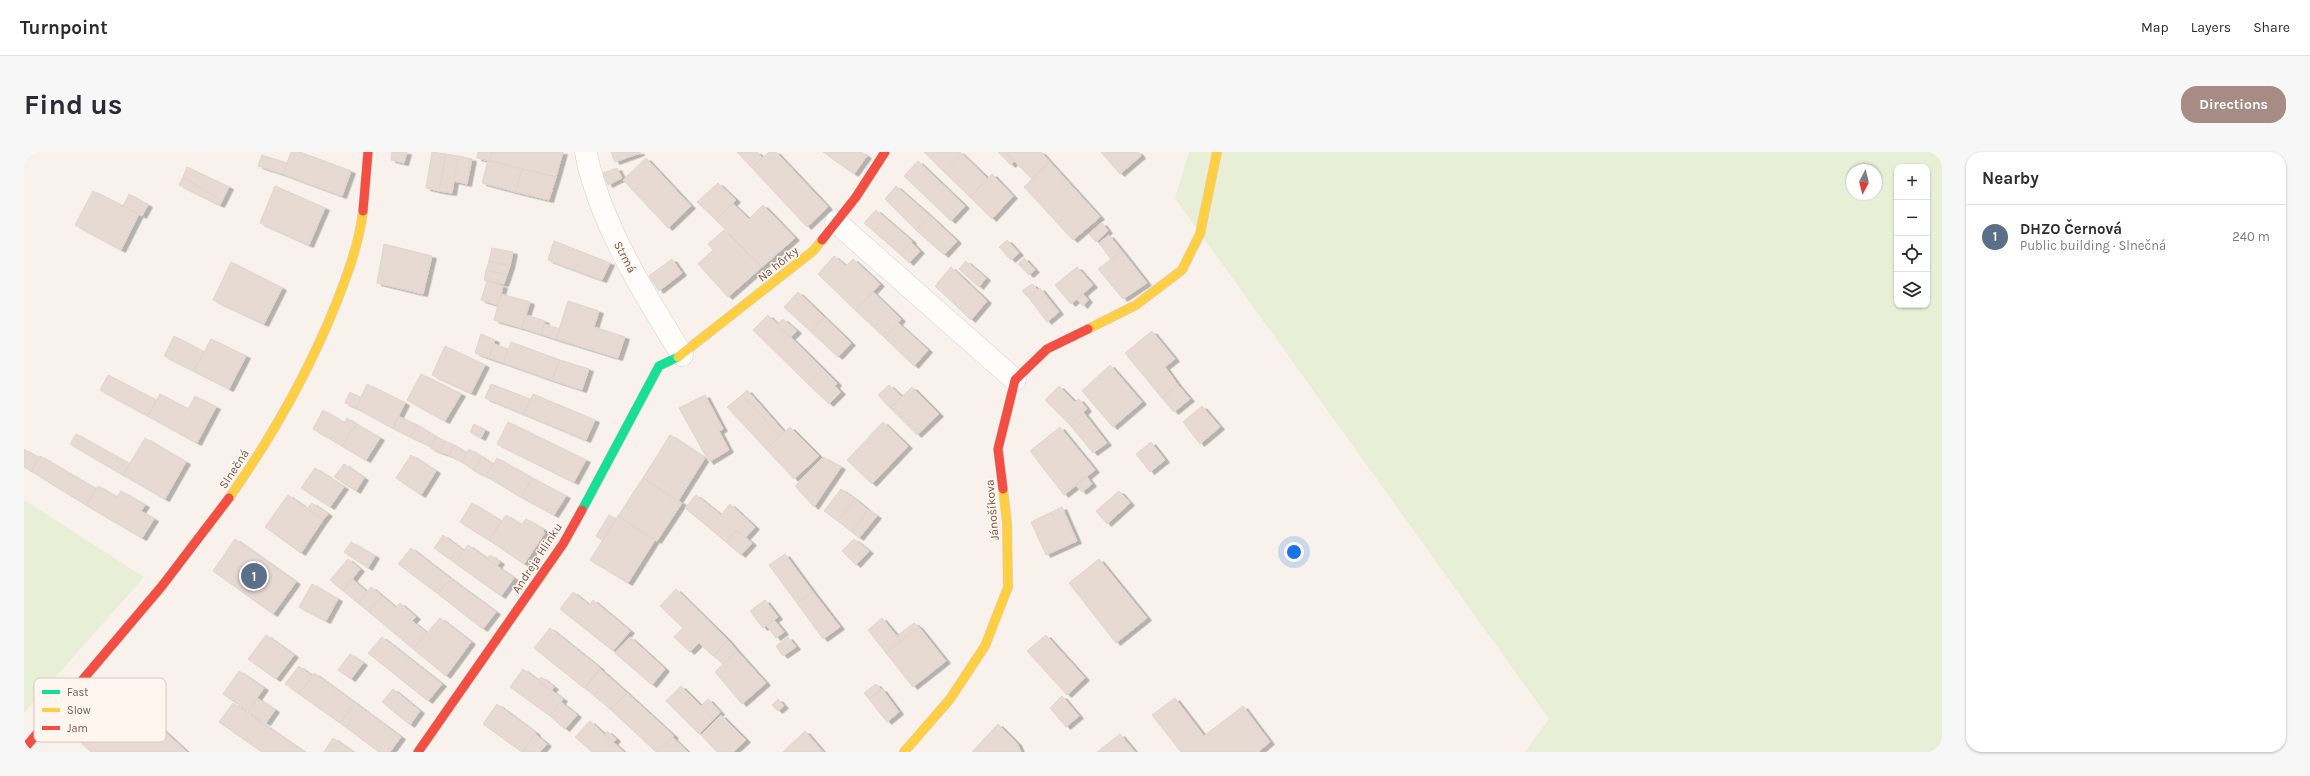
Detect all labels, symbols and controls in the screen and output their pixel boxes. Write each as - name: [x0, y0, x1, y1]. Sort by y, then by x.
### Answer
- text: Turnpoint: [20, 17, 108, 39]
- text: Map: [2141, 19, 2169, 36]
- text: Layers: [2191, 19, 2231, 36]
- text: Share: [2253, 19, 2290, 36]
- button: Directions: [2181, 86, 2286, 123]
- text: Find us: [24, 88, 123, 121]
- north arrow: [1846, 164, 1882, 200]
- map controls: [1894, 164, 1930, 308]
- button: +: [1894, 164, 1930, 200]
- text: Nearby: [1982, 168, 2039, 188]
- button: −: [1894, 200, 1930, 236]
- text: DHZO Černová: [2020, 220, 2122, 238]
- text: 1: [1993, 229, 1997, 244]
- text: 240 m: [2232, 229, 2270, 244]
- button: locate: [1894, 236, 1930, 272]
- text: Public building · Slnečná: [2020, 238, 2166, 253]
- street label: Strmá: [611, 239, 639, 275]
- street label: Na hôrky: [755, 243, 801, 285]
- button: layers: [1894, 272, 1930, 308]
- street label: Slnečná: [216, 447, 252, 491]
- street label: Jánošíkova: [982, 479, 1002, 541]
- street label: Andreja Hlinku: [509, 520, 565, 596]
- your location: [1284, 542, 1304, 562]
- pin: 1: [241, 561, 267, 591]
- legend: [34, 678, 166, 742]
- text: Fast: [67, 686, 88, 699]
- text: Slow: [67, 704, 91, 717]
- text: Jam: [67, 722, 88, 735]

